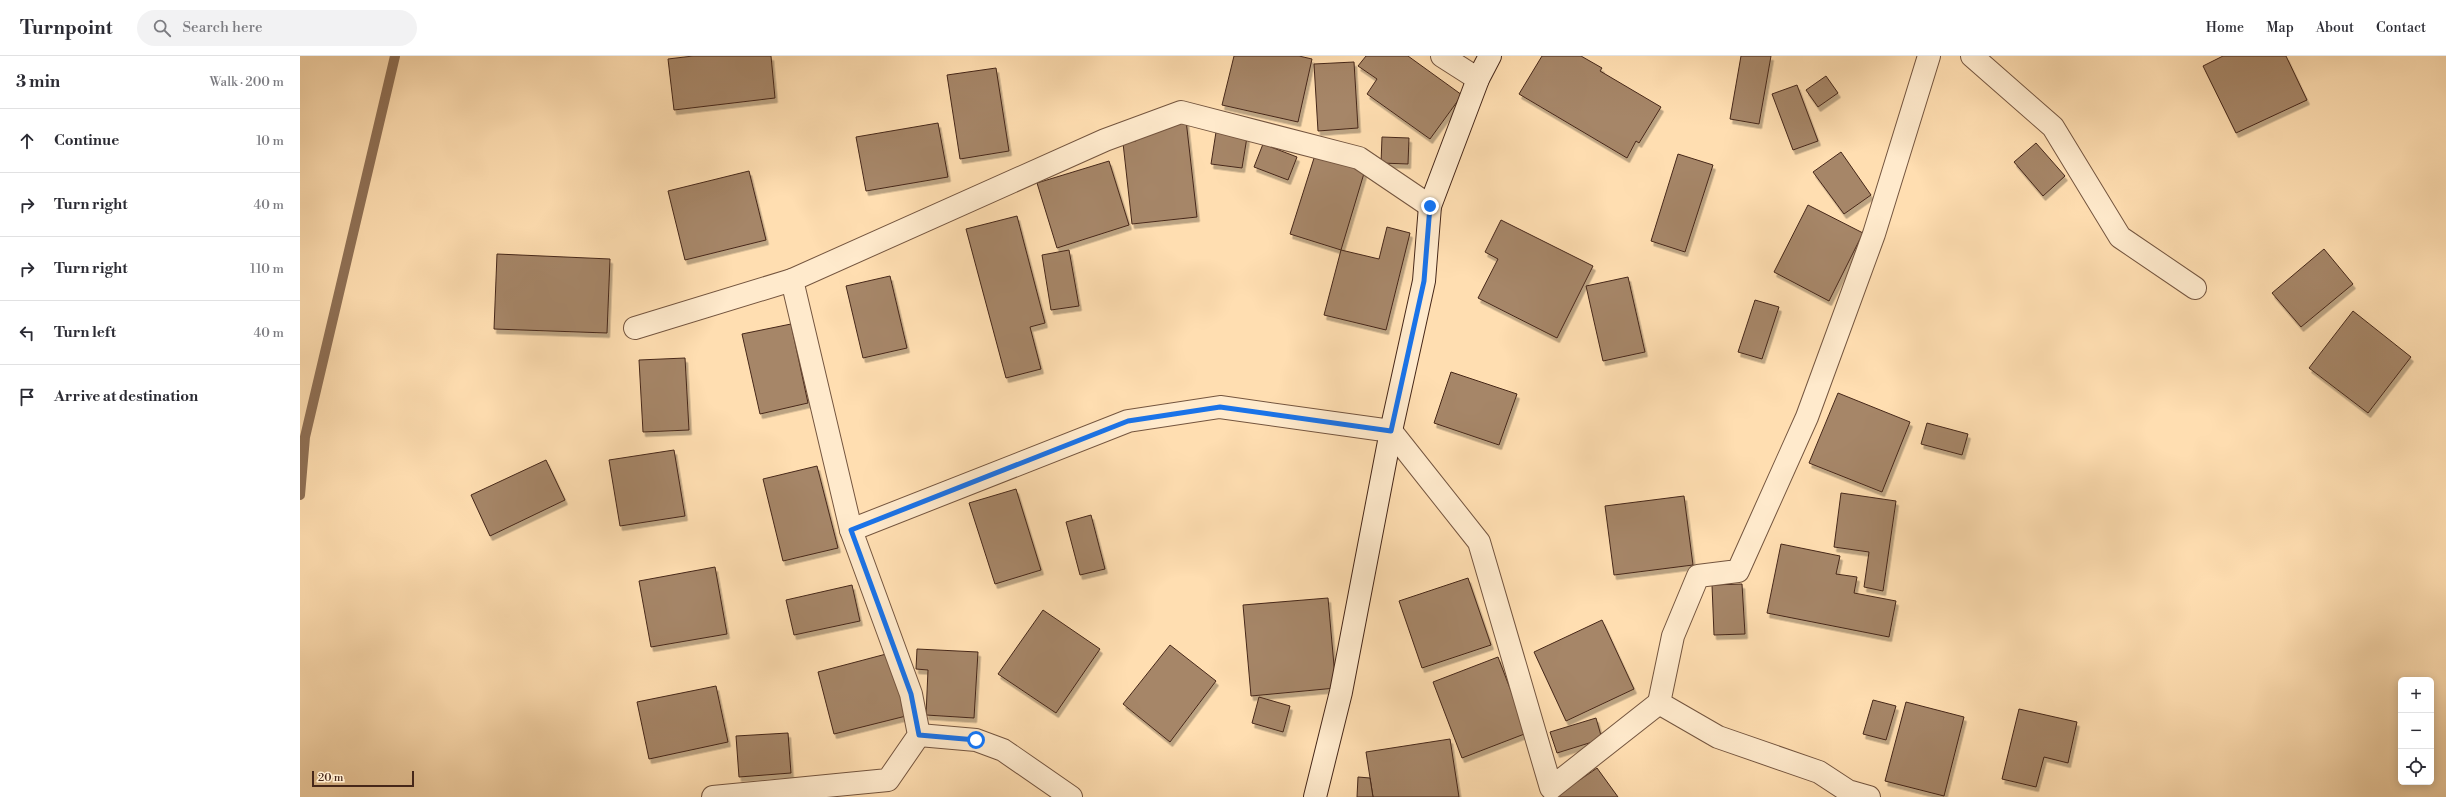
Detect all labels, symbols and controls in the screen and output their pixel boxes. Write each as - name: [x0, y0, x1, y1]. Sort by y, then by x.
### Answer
- search box: [137, 10, 417, 46]
- text: Turnpoint: [20, 16, 113, 40]
- icon: search: [151, 17, 173, 39]
- text: Search here: [183, 18, 263, 37]
- text: Home: [2206, 19, 2244, 37]
- text: Map: [2266, 19, 2294, 37]
- text: About: [2316, 19, 2354, 37]
- text: Contact: [2376, 19, 2426, 37]
- text: 3 min: [16, 71, 60, 93]
- text: Walk · 200 m: [210, 74, 284, 90]
- icon: ahead: [16, 130, 38, 152]
- text: Continue: [54, 131, 119, 150]
- text: 10 m: [256, 133, 284, 149]
- icon: right: [16, 194, 38, 216]
- text: Turn right: [54, 195, 128, 214]
- text: 40 m: [254, 197, 284, 213]
- route end: [1421, 197, 1439, 215]
- icon: right: [16, 258, 38, 280]
- text: Turn right: [54, 259, 128, 278]
- text: 110 m: [250, 261, 284, 277]
- icon: left: [16, 322, 38, 344]
- text: Turn left: [54, 323, 116, 342]
- text: 40 m: [254, 325, 284, 341]
- icon: arrive: [16, 386, 38, 408]
- text: Arrive at destination: [54, 387, 198, 406]
- map controls: [2398, 677, 2434, 785]
- button: +: [2398, 677, 2434, 713]
- button: −: [2398, 713, 2434, 749]
- route start: [967, 731, 985, 749]
- button: locate: [2398, 749, 2434, 785]
- scale bar: [312, 769, 414, 788]
- text: 20 m: [318, 771, 343, 785]

